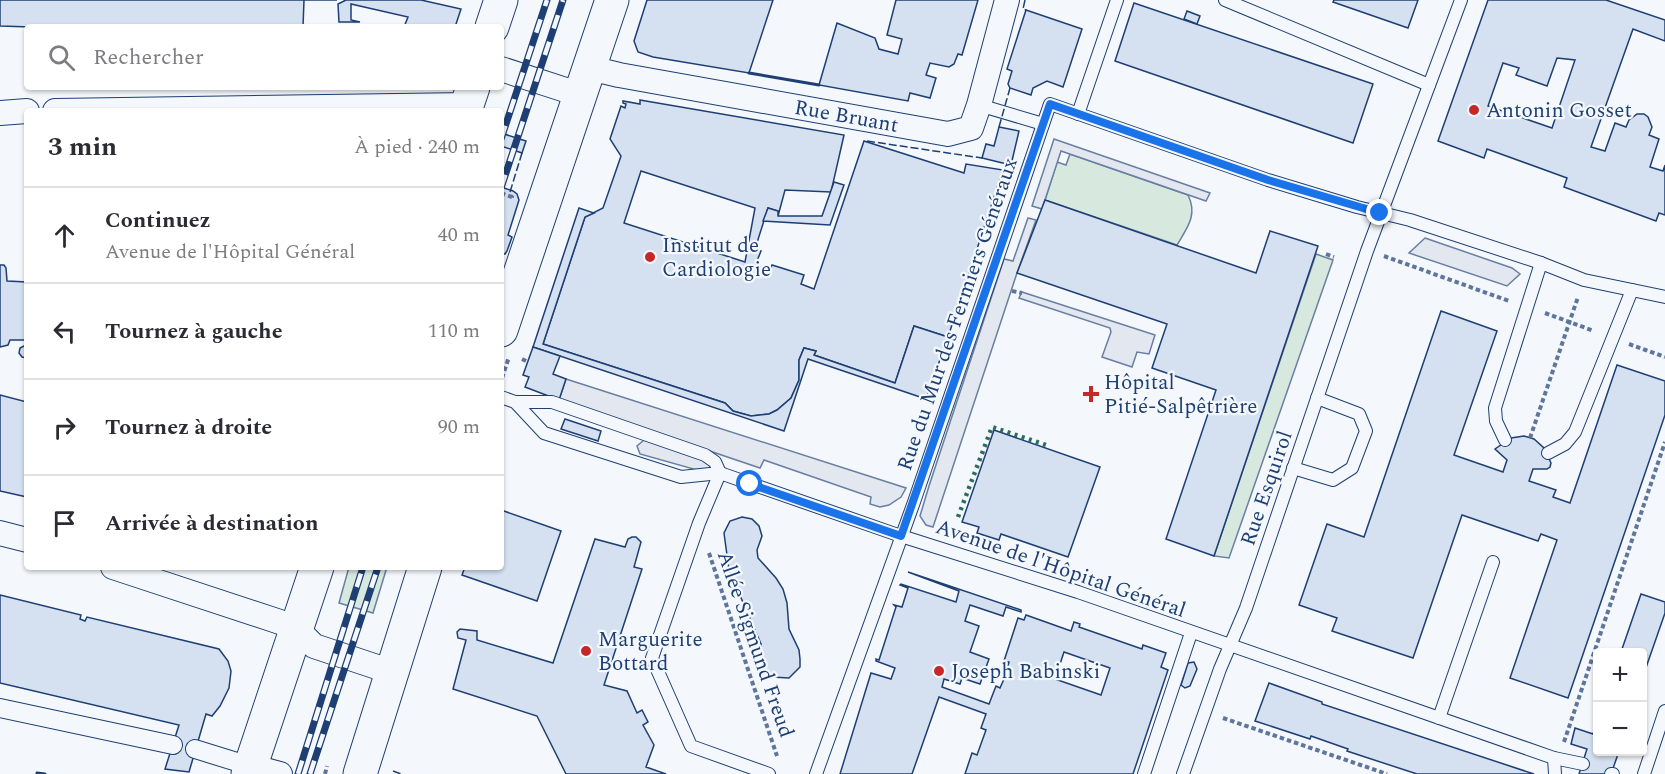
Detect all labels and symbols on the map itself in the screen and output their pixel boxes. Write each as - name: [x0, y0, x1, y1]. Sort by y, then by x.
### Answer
- street label: Rue Bruant: [792, 92, 901, 142]
- place label: Antonin Gosset: [1486, 95, 1632, 127]
- marker: Antonin Gosset: [1467, 103, 1481, 117]
- street label: Rue du Mur des Fermiers Généraux: [889, 153, 1027, 475]
- route end: [1366, 199, 1392, 225]
- place label: Institut de Cardiologie: [662, 230, 771, 286]
- marker: Institut de Cardiologie: [643, 250, 657, 264]
- place label: Hôpital Pitié-Salpêtrière: [1104, 367, 1258, 423]
- marker: Hôpital Pitié-Salpêtrière: [1082, 385, 1100, 403]
- street label: Rue Esquirol: [1232, 426, 1302, 550]
- route start: [736, 470, 762, 496]
- street label: Avenue de l'Hôpital Général: [931, 511, 1190, 627]
- street label: Allée Sigmund Freud: [708, 547, 802, 742]
- place label: Marguerite Bottard: [598, 624, 703, 680]
- marker: Marguerite Bottard: [579, 644, 593, 658]
- place label: Joseph Babinski: [951, 656, 1100, 688]
- marker: Joseph Babinski: [932, 664, 946, 678]

